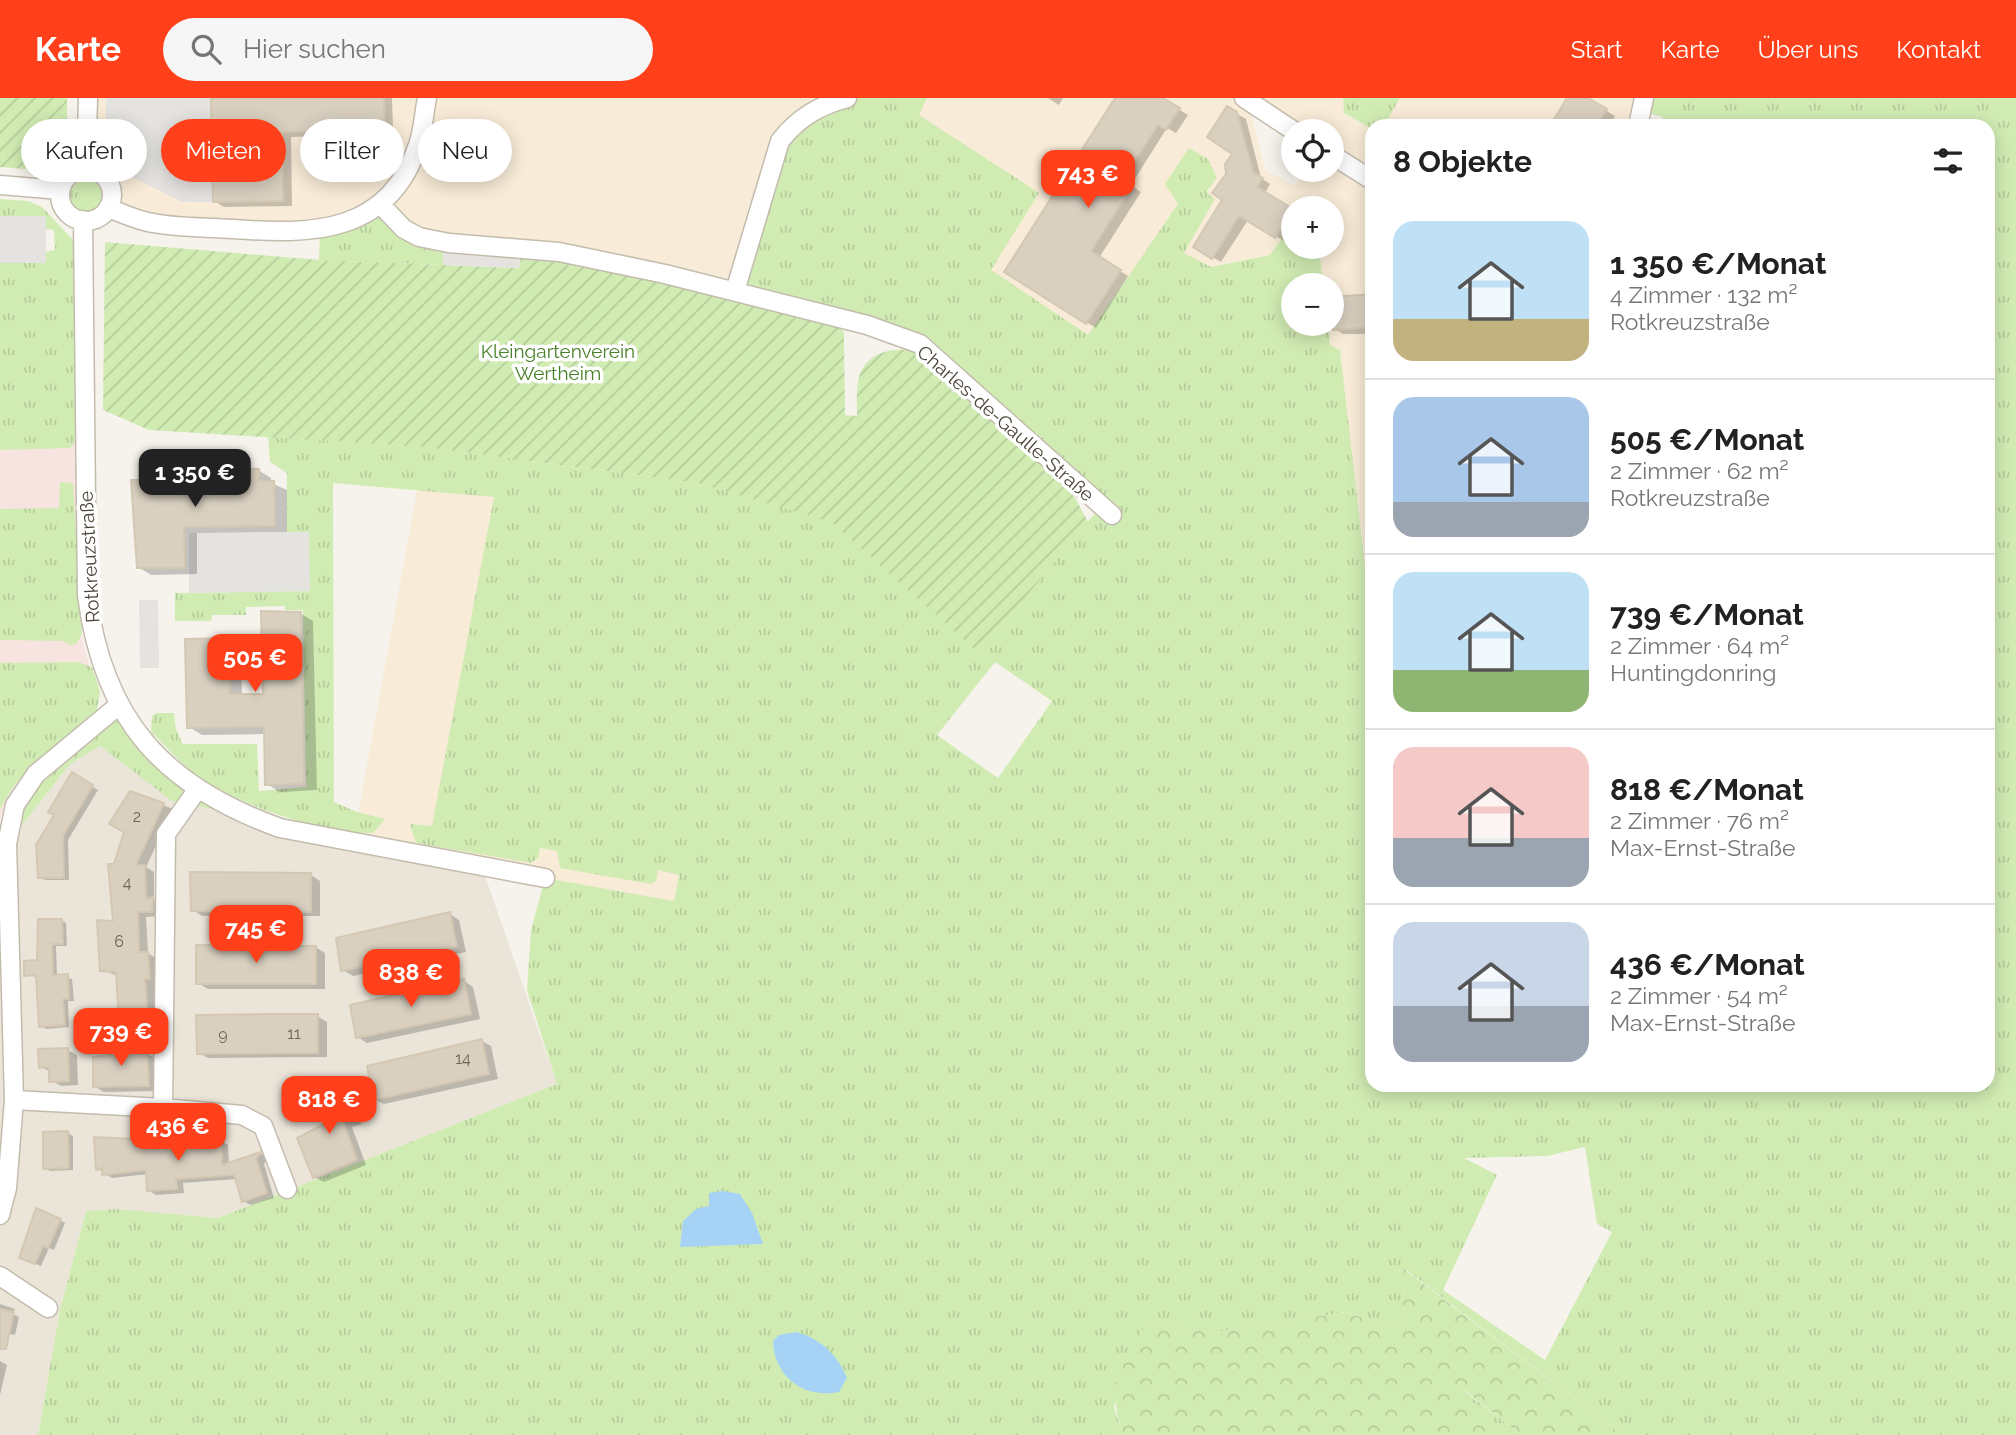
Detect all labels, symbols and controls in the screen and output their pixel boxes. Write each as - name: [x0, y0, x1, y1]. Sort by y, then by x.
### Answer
- search box: [163, 18, 653, 81]
- text: Karte: [35, 30, 121, 69]
- icon: search: [187, 30, 225, 68]
- text: Hier suchen: [243, 34, 386, 64]
- text: Start: [1571, 35, 1623, 64]
- text: Karte: [1661, 35, 1720, 64]
- text: Über uns: [1758, 35, 1858, 64]
- text: Kontakt: [1896, 35, 1981, 64]
- chip: Kaufen: [21, 119, 147, 182]
- chip: Mieten: [161, 119, 286, 182]
- chip: Filter: [300, 119, 404, 182]
- chip: Neu: [418, 119, 512, 182]
- map controls: [1281, 119, 1344, 336]
- button: locate: [1281, 119, 1344, 182]
- icon: filters: [1929, 142, 1967, 180]
- text: 8 Objekte: [1393, 144, 1532, 179]
- pin: 743 €: [1039, 150, 1137, 210]
- text: 743 €: [1057, 159, 1119, 186]
- button: +: [1281, 196, 1344, 259]
- text: 1 350 €/Monat: [1610, 246, 1826, 281]
- icon: home: [1449, 249, 1533, 333]
- button: −: [1281, 273, 1344, 336]
- text: 4 Zimmer · 132 m²: [1610, 281, 1797, 308]
- text: Rotkreuzstraße: [1610, 308, 1770, 335]
- park label: Kleingartenverein Wertheim: [481, 340, 635, 384]
- street label: Charles-de-Gaulle-Straße: [913, 340, 1099, 506]
- text: 505 €/Monat: [1610, 422, 1804, 457]
- icon: home: [1449, 425, 1533, 509]
- pin: 1 350 €: [130, 450, 260, 509]
- text: 2 Zimmer · 62 m²: [1610, 457, 1789, 484]
- text: 1 350 €: [155, 458, 235, 485]
- text: Rotkreuzstraße: [1610, 484, 1770, 511]
- street label: Rotkreuzstraße: [75, 491, 103, 623]
- text: 739 €/Monat: [1610, 597, 1804, 632]
- icon: home: [1449, 600, 1533, 684]
- text: 2 Zimmer · 64 m²: [1610, 632, 1789, 659]
- pin: 505 €: [206, 634, 304, 694]
- text: 505 €: [223, 643, 287, 670]
- text: Huntingdonring: [1610, 659, 1776, 686]
- text: 818 €/Monat: [1610, 772, 1804, 807]
- icon: home: [1449, 775, 1533, 859]
- house number: 2: [133, 807, 141, 826]
- text: 2 Zimmer · 76 m²: [1610, 807, 1789, 834]
- text: Max-Ernst-Straße: [1610, 834, 1795, 861]
- house number: 4: [123, 873, 132, 892]
- pin: 745 €: [207, 906, 305, 965]
- text: 745 €: [225, 914, 287, 941]
- house number: 6: [114, 932, 124, 951]
- text: 436 €/Monat: [1610, 947, 1805, 982]
- pin: 838 €: [362, 950, 460, 1009]
- icon: home: [1449, 950, 1533, 1034]
- text: 838 €: [379, 958, 443, 985]
- text: 2 Zimmer · 54 m²: [1610, 982, 1788, 1009]
- pin: 739 €: [72, 1009, 170, 1068]
- text: Max-Ernst-Straße: [1610, 1009, 1795, 1036]
- text: 739 €: [89, 1017, 153, 1044]
- house number: 11: [287, 1024, 301, 1043]
- house number: 9: [218, 1025, 228, 1044]
- house number: 14: [455, 1049, 471, 1068]
- pin: 818 €: [280, 1076, 378, 1136]
- text: 818 €: [297, 1085, 361, 1112]
- pin: 436 €: [129, 1104, 227, 1163]
- text: 436 €: [146, 1112, 210, 1139]

